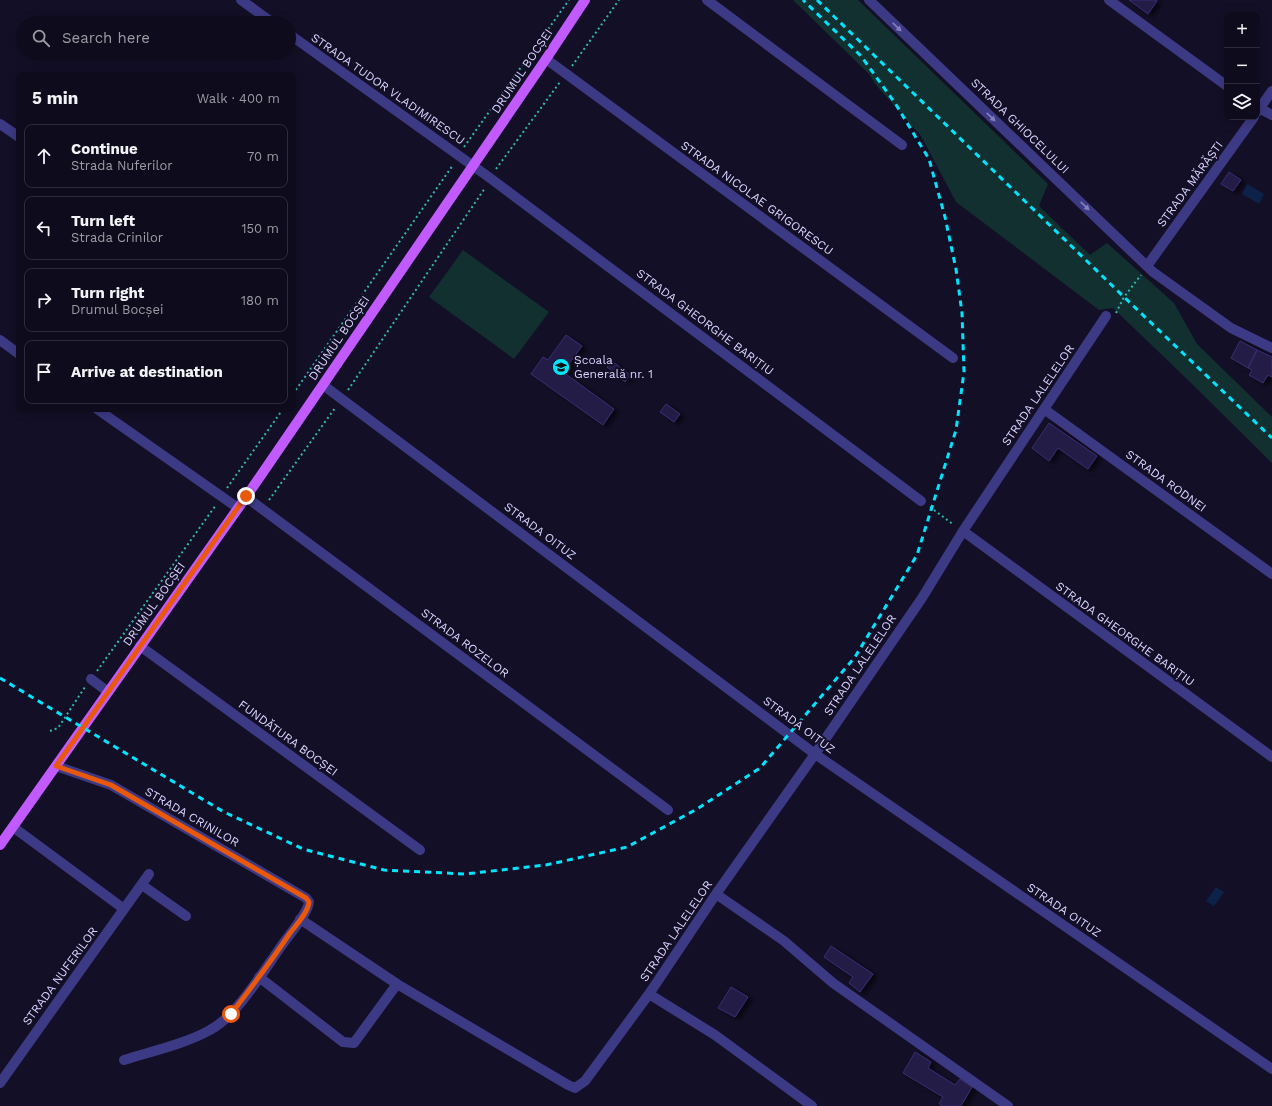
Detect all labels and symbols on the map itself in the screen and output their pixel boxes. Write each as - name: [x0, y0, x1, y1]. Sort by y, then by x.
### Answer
- one-way arrow: [892, 22, 902, 32]
- street label: DRUMUL BOCȘEI: [489, 26, 555, 116]
- street label: STRADA TUDOR VLADIMIRESCU: [309, 30, 467, 148]
- street label: STRADA GHIOCELULUI: [968, 76, 1072, 176]
- one-way arrow: [986, 112, 996, 122]
- street label: STRADA NICOLAE GRIGORESCU: [678, 138, 836, 258]
- street label: STRADA MĂRĂȘTI: [1154, 138, 1226, 230]
- one-way arrow: [1080, 202, 1090, 211]
- street label: STRADA GHEORGHE BARIȚIU: [634, 266, 776, 378]
- street label: DRUMUL BOCȘEI: [306, 293, 372, 383]
- street label: STRADA LALELELOR: [999, 342, 1077, 448]
- place label: Școala Generală nr. 1: [574, 353, 653, 381]
- school or university icon: Școala Generală nr. 1: [551, 357, 571, 377]
- street label: STRADA RODNEI: [1123, 447, 1209, 515]
- route end: [237, 487, 255, 505]
- street label: STRADA OITUZ: [501, 499, 579, 563]
- street label: DRUMUL BOCȘEI: [120, 560, 188, 648]
- street label: STRADA GHEORGHE BARIȚIU: [1053, 579, 1197, 689]
- street label: STRADA ROZELOR: [418, 605, 512, 681]
- street label: STRADA LALELELOR: [821, 612, 899, 718]
- street label: STRADA OITUZ: [760, 693, 838, 757]
- street label: FUNDĂTURA BOCȘEI: [236, 697, 340, 779]
- street label: STRADA CRINILOR: [142, 784, 242, 850]
- street label: STRADA LALELELOR: [637, 878, 715, 984]
- street label: STRADA OITUZ: [1024, 880, 1104, 940]
- street label: STRADA NUFERILOR: [20, 924, 100, 1028]
- route start: [222, 1005, 240, 1023]

